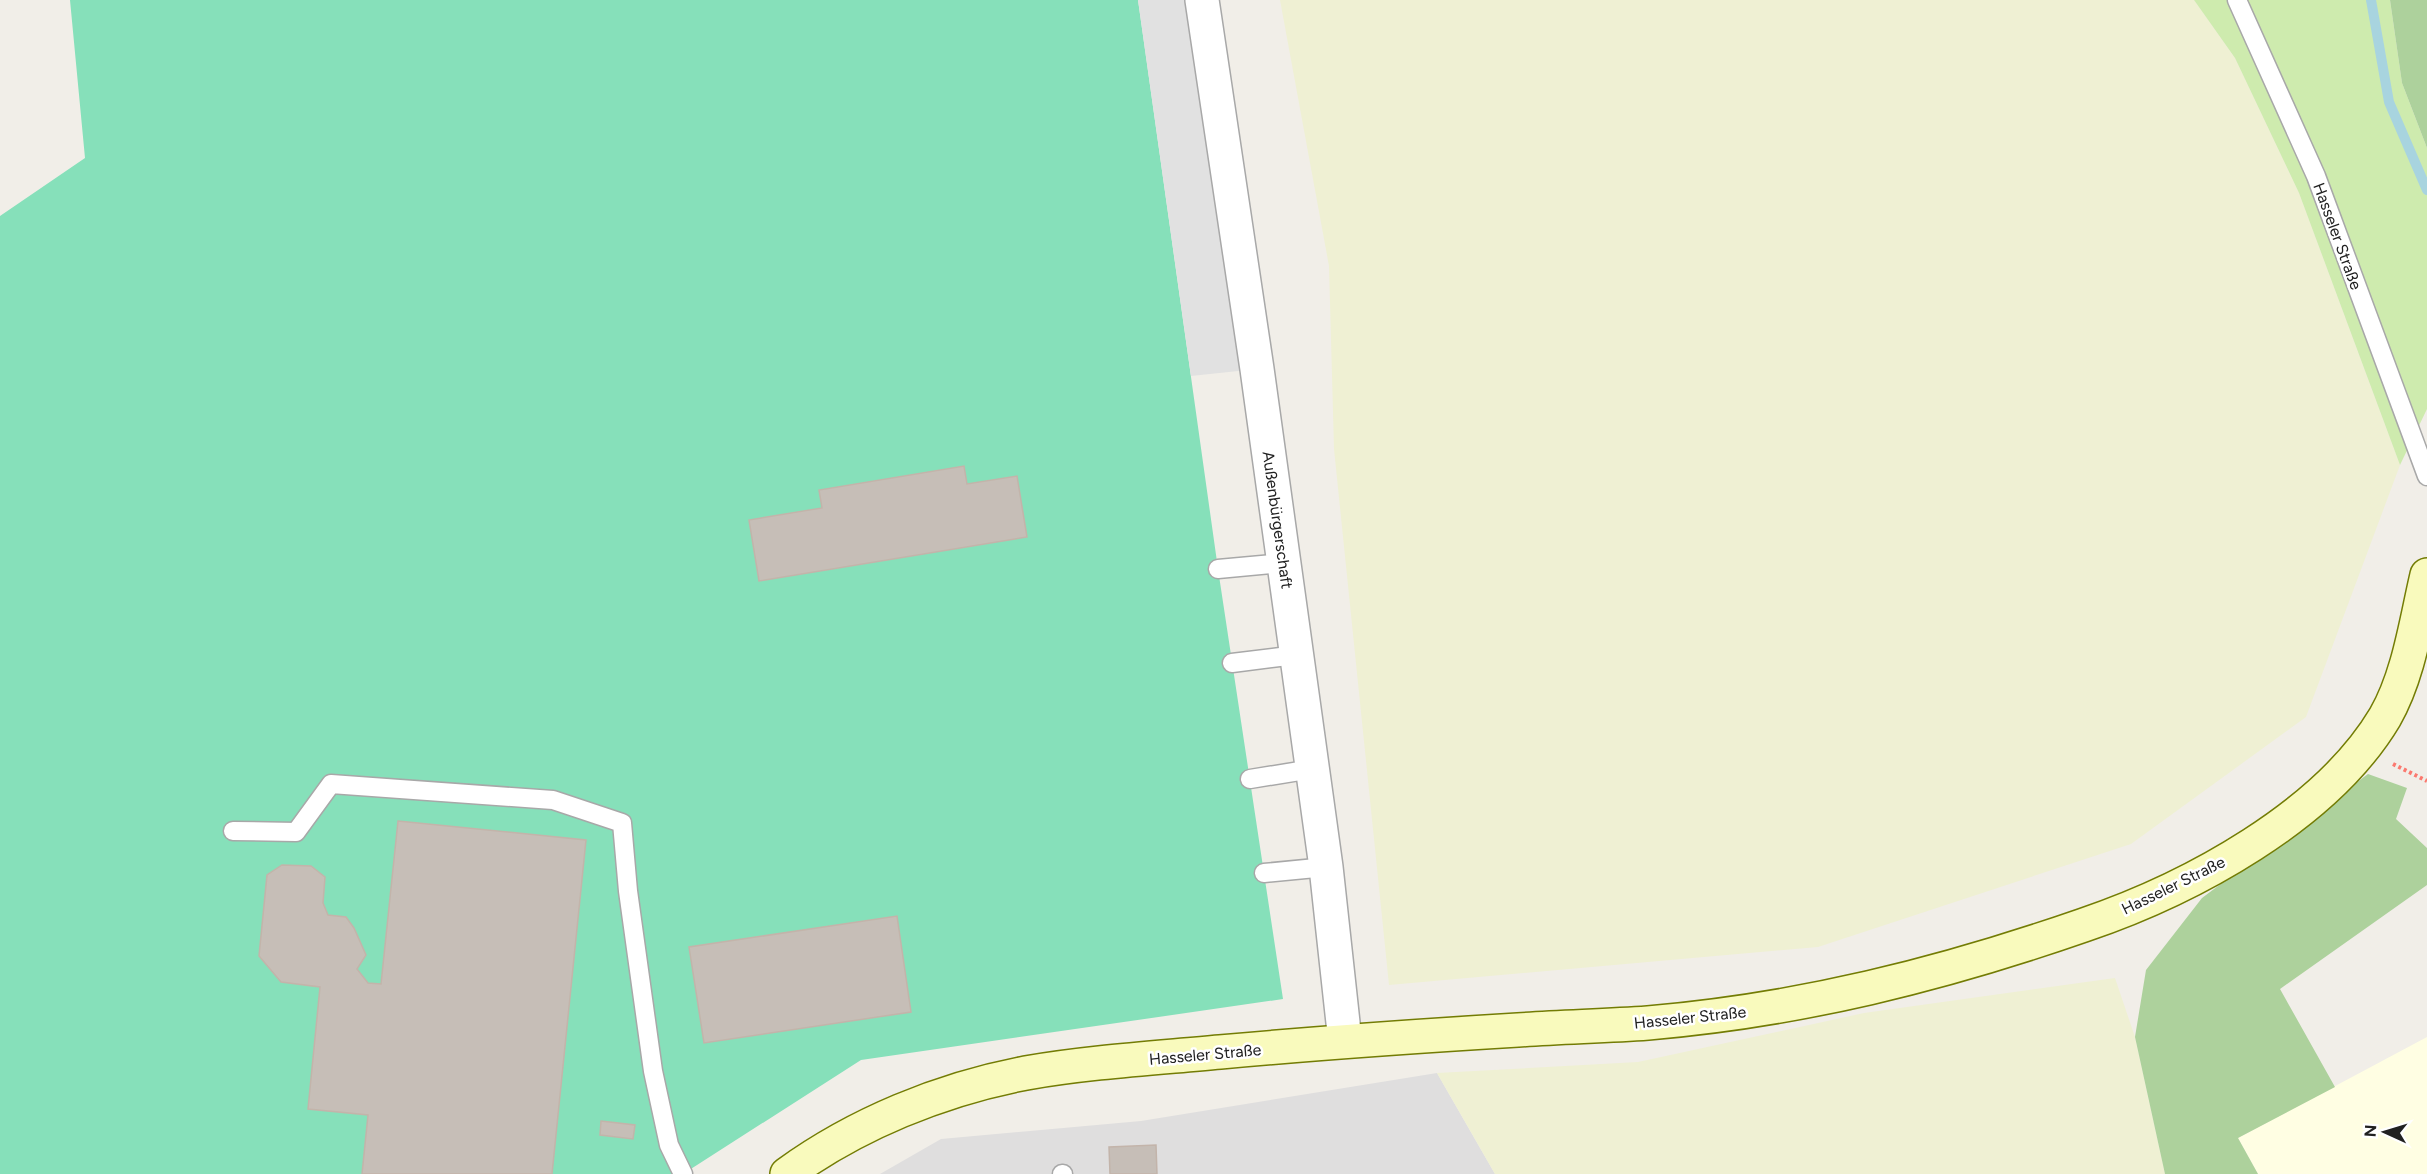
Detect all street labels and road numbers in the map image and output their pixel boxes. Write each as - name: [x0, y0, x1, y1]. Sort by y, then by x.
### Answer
- street label: Hasseler Straße: [2309, 180, 2366, 293]
- street label: Außenbürgerschaft: [1258, 450, 1297, 590]
- street label: Hasseler Straße: [2118, 852, 2228, 919]
- street label: Hasseler Straße: [1633, 1002, 1747, 1033]
- street label: Hasseler Straße: [1148, 1040, 1262, 1069]

